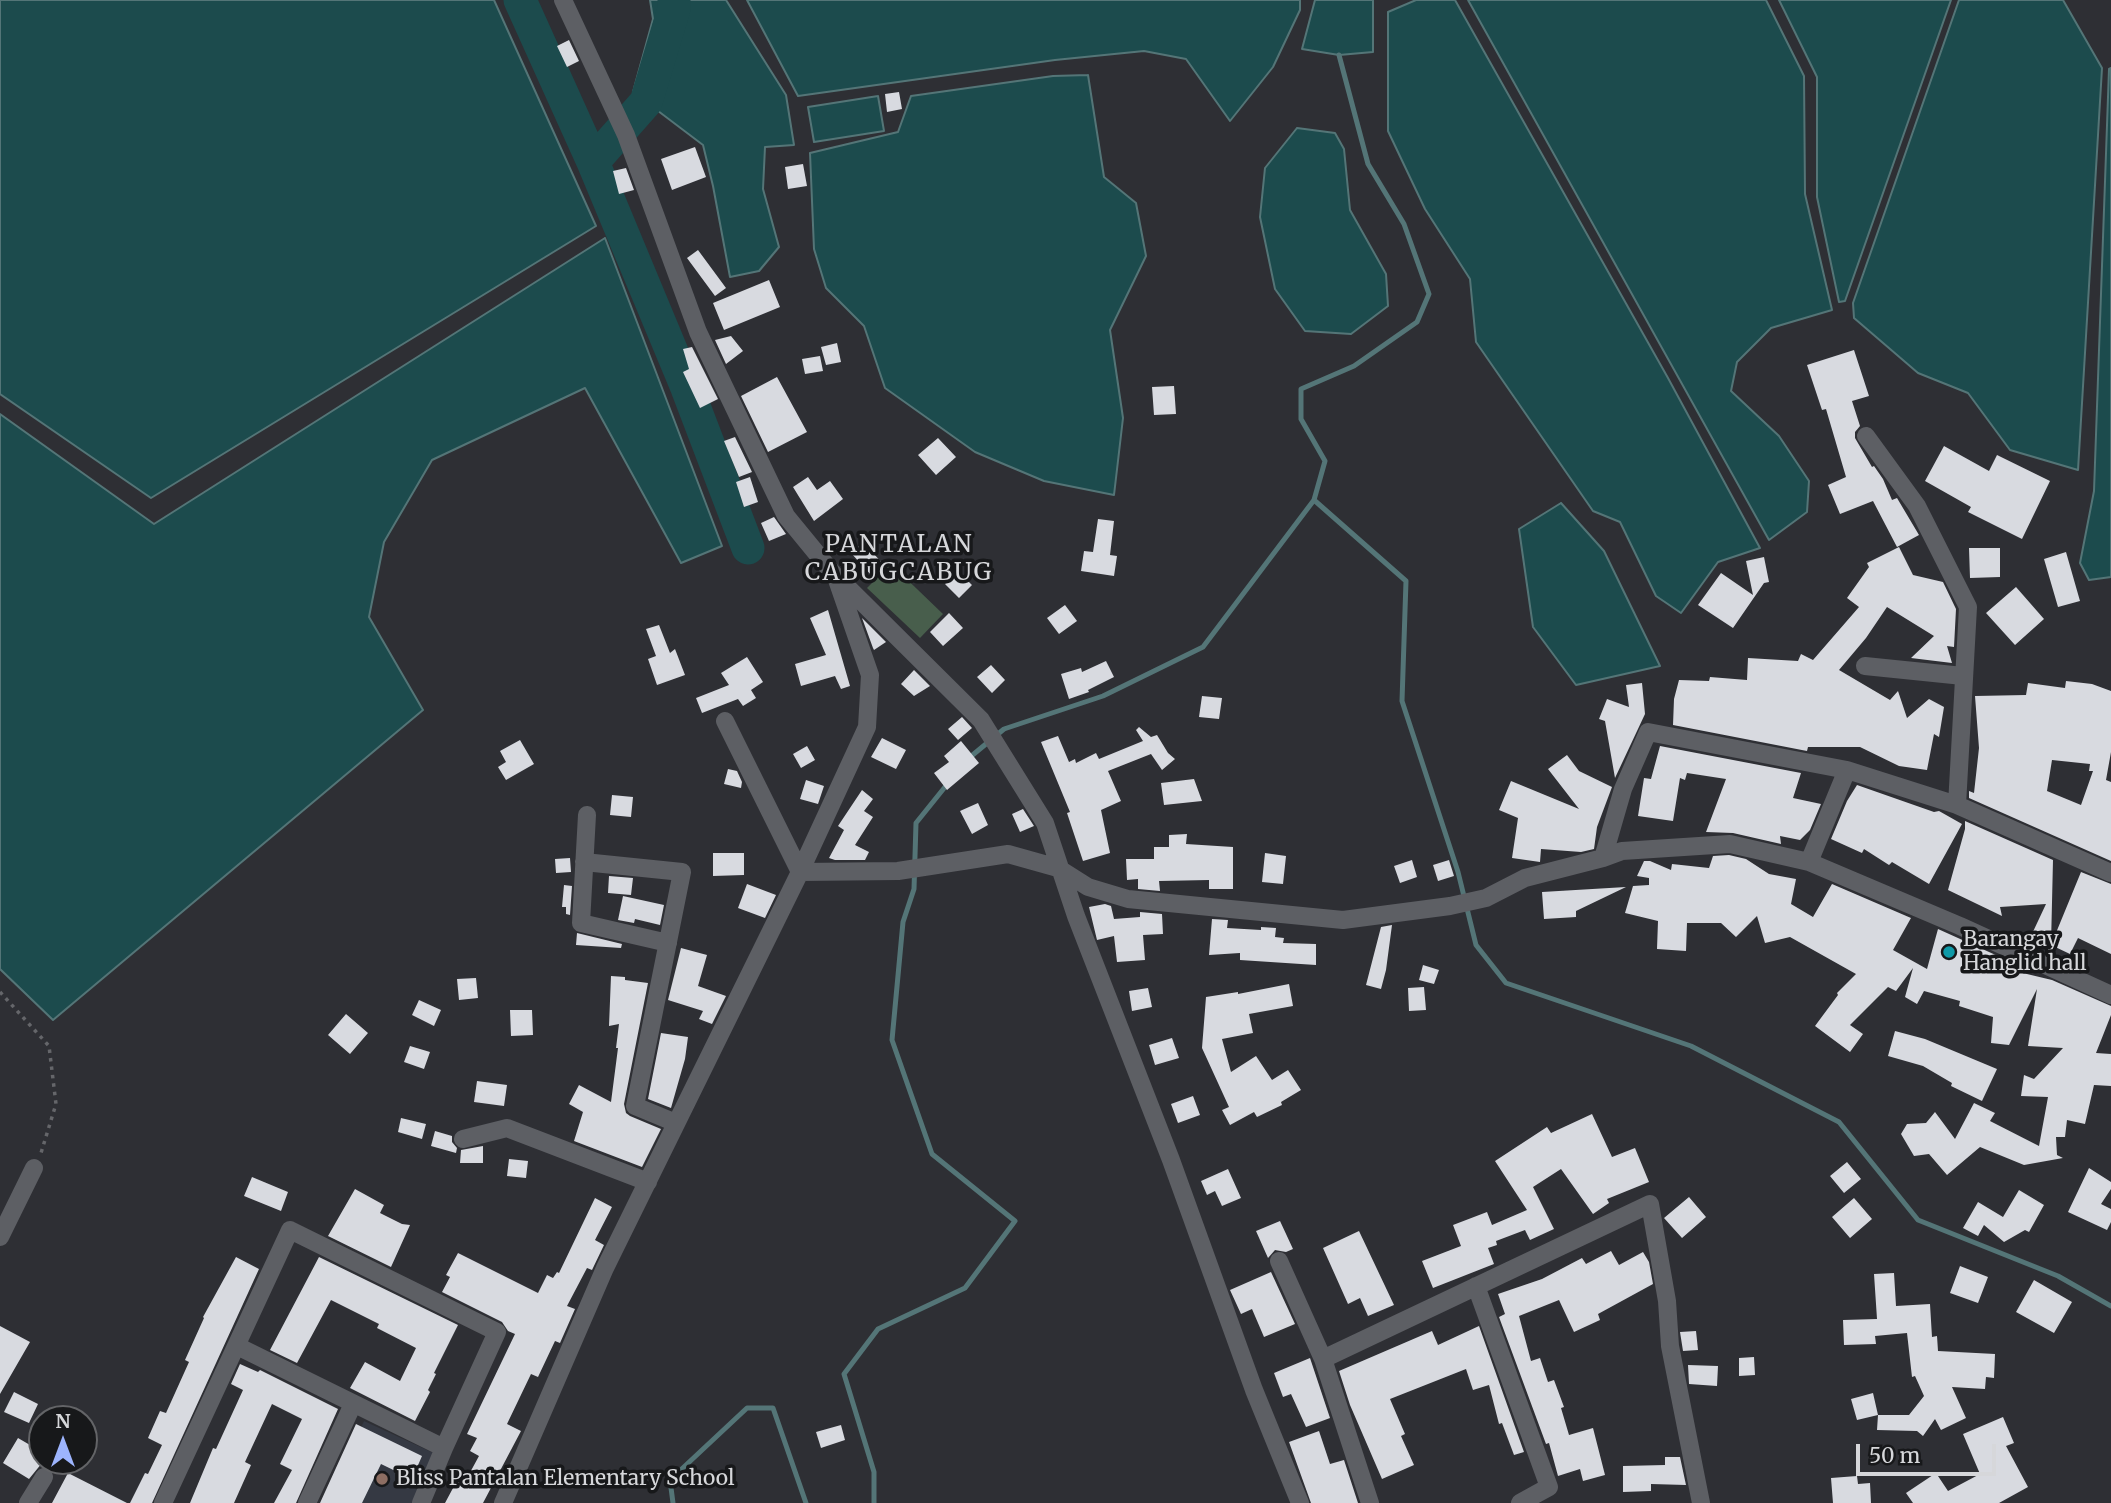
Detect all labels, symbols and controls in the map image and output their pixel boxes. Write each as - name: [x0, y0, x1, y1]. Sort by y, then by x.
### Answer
- district label: PANTALAN CABUGCABUG: [806, 531, 992, 587]
- place label: Barangay Hanglid hall: [1963, 927, 2086, 977]
- marker: Barangay Hanglid hall: [1941, 944, 1957, 960]
- north arrow: [28, 1405, 98, 1475]
- text: N: [55, 1409, 71, 1433]
- scale bar: [1859, 1430, 1999, 1474]
- text: 50 m: [1869, 1442, 1920, 1469]
- place label: Bliss Pantalan Elementary School: [396, 1466, 734, 1492]
- marker: Bliss Pantalan Elementary School: [374, 1471, 390, 1487]

